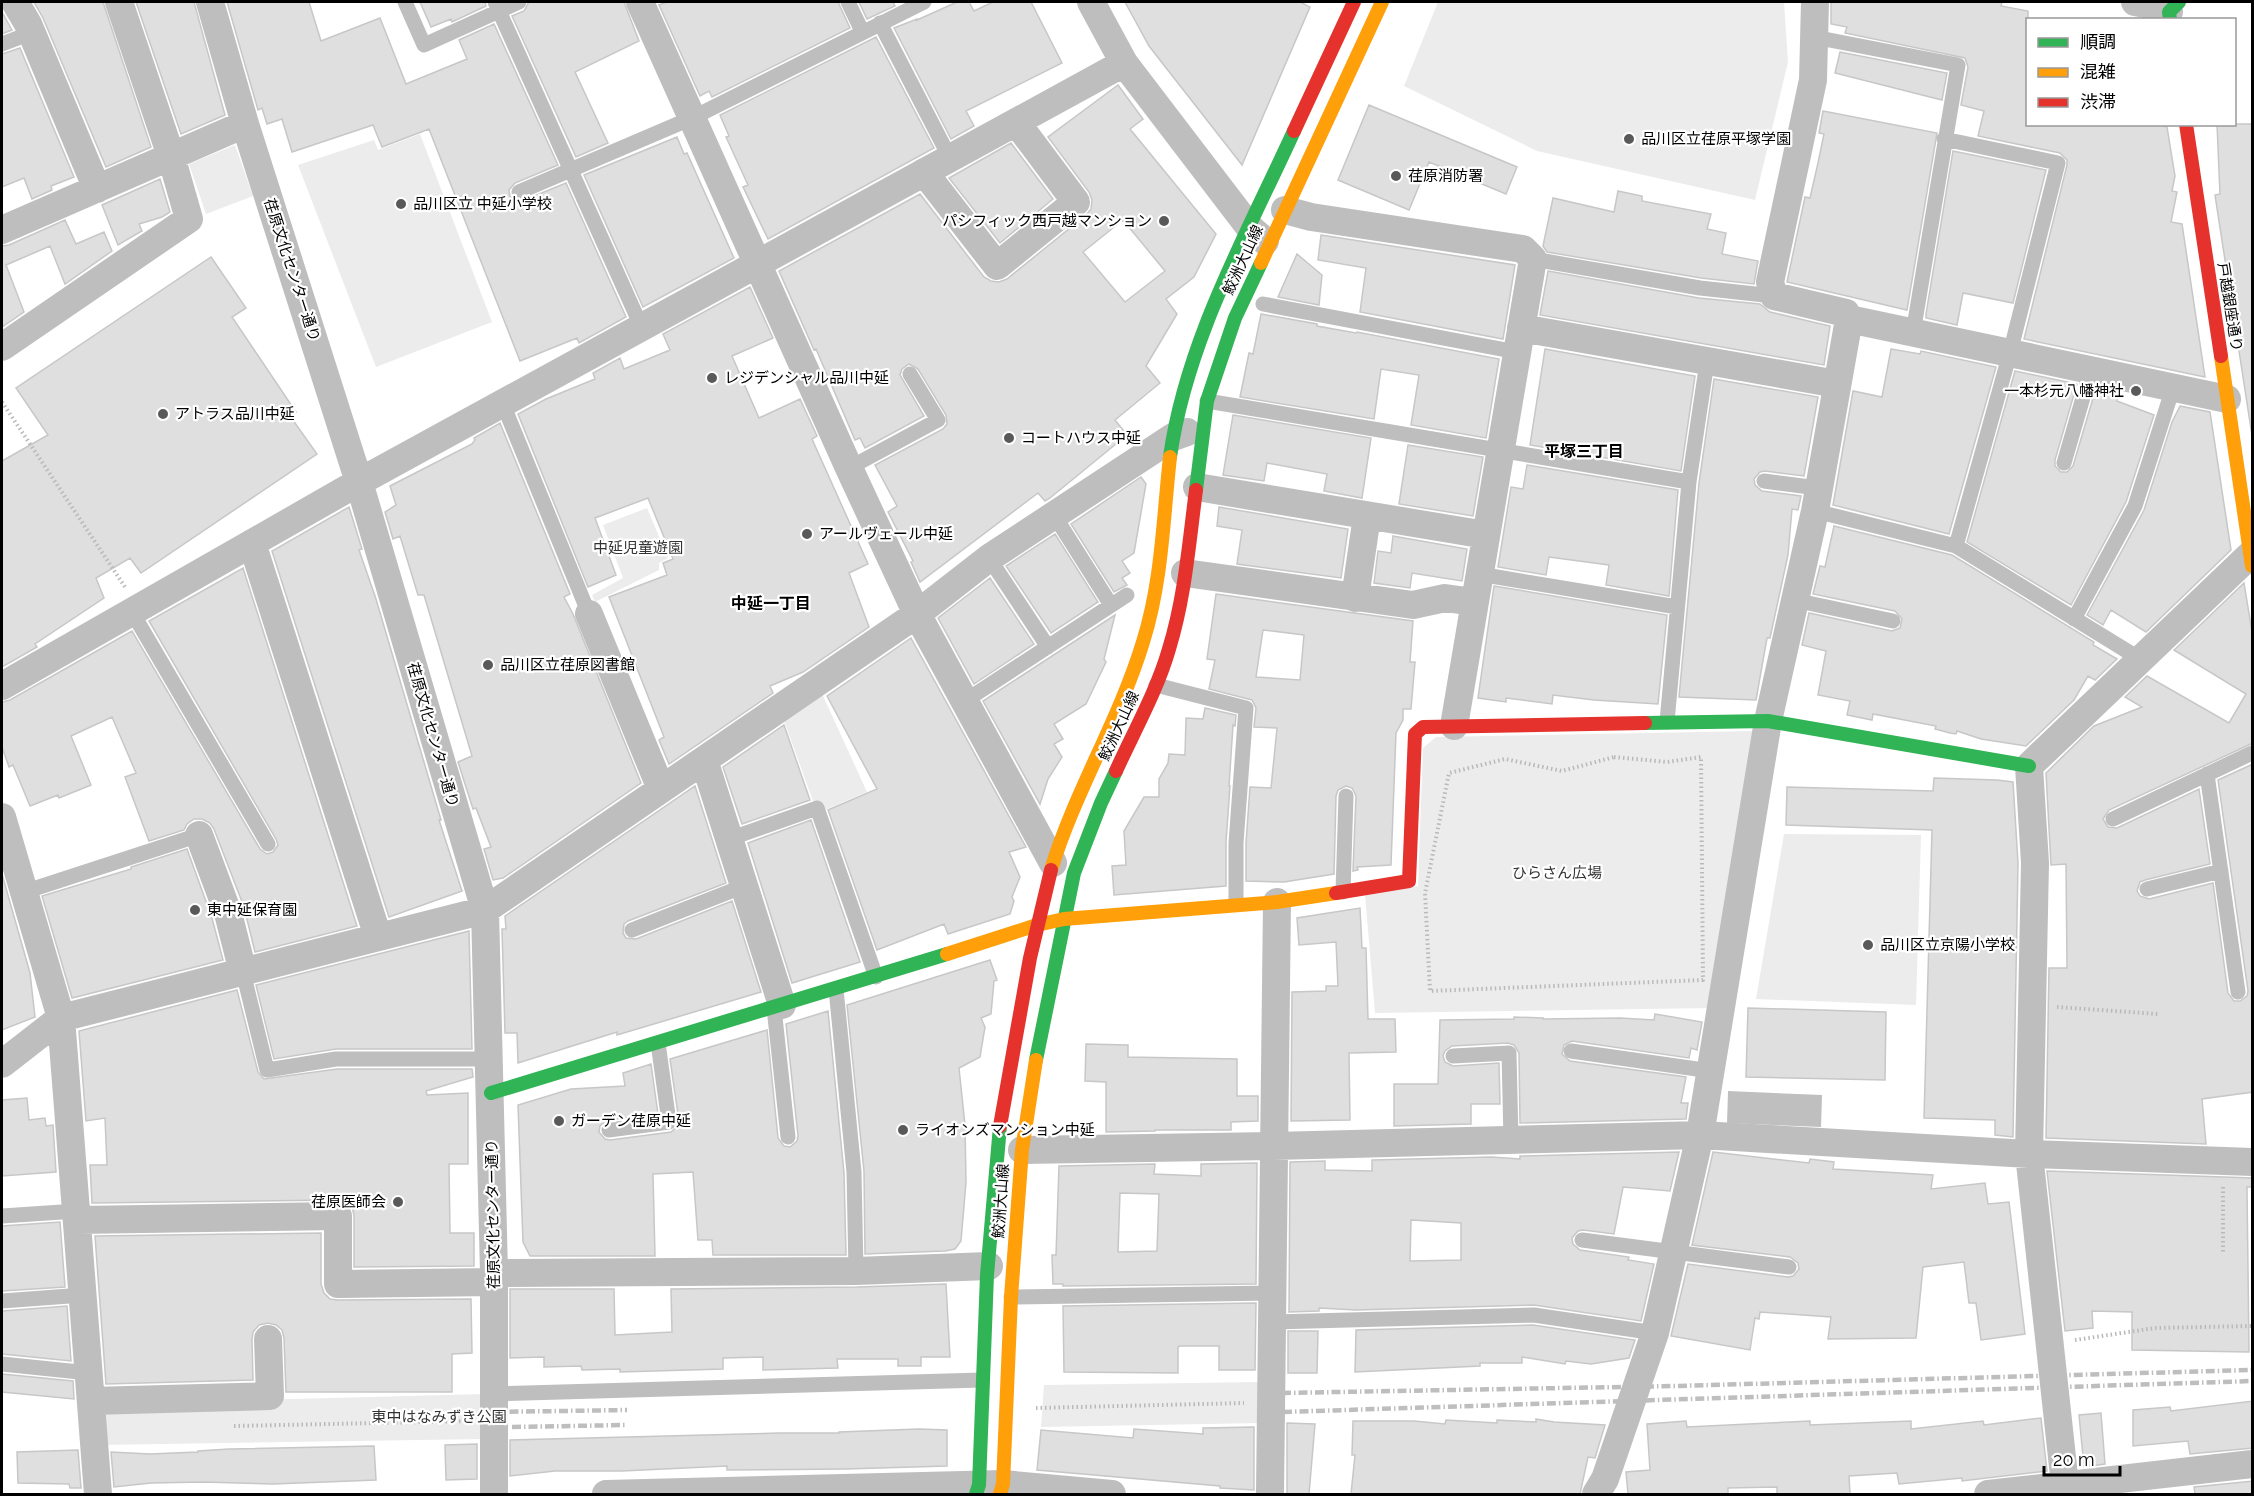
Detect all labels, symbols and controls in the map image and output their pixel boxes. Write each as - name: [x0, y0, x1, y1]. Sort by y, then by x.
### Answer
- legend: [2026, 18, 2236, 126]
- text: 順調: [2080, 31, 2116, 52]
- text: 混雑: [2080, 61, 2116, 82]
- text: 渋滞: [2080, 91, 2116, 112]
- place label: 品川区立荏原平塚学園: [1641, 130, 1791, 148]
- marker: 品川区立荏原平塚学園: [1622, 132, 1636, 146]
- place label: 荏原消防署: [1408, 167, 1483, 185]
- marker: 荏原消防署: [1389, 169, 1403, 183]
- place label: 品川区立 中延小学校: [413, 195, 552, 213]
- street label: 荏原文化センター通り: [260, 196, 324, 344]
- marker: 品川区立 中延小学校: [394, 197, 408, 211]
- place label: パシフィック西戸越マンション: [942, 212, 1152, 230]
- marker: パシフィック西戸越マンション: [1157, 214, 1171, 228]
- street label: 鮫洲大山線: [1219, 222, 1267, 298]
- street label: 戸越銀座通り: [2214, 261, 2246, 353]
- place label: レジデンシャル品川中延: [724, 369, 889, 387]
- marker: レジデンシャル品川中延: [705, 371, 719, 385]
- place label: 一本杉元八幡神社: [2004, 382, 2124, 400]
- marker: 一本杉元八幡神社: [2129, 384, 2143, 398]
- place label: アトラス品川中延: [175, 405, 295, 423]
- marker: アトラス品川中延: [156, 407, 170, 421]
- place label: コートハウス中延: [1021, 429, 1141, 447]
- marker: コートハウス中延: [1002, 431, 1016, 445]
- district label: 平塚三丁目: [1544, 442, 1624, 461]
- place label: アールヴェール中延: [819, 525, 953, 543]
- marker: アールヴェール中延: [800, 527, 814, 541]
- park label: 中延児童遊園: [593, 539, 683, 557]
- district label: 中延一丁目: [731, 594, 811, 613]
- place label: 品川区立荏原図書館: [500, 656, 635, 674]
- marker: 品川区立荏原図書館: [481, 658, 495, 672]
- street label: 荏原文化センター通り: [404, 660, 462, 810]
- street label: 鮫洲大山線: [1095, 688, 1143, 764]
- park label: ひらさん広場: [1512, 864, 1602, 882]
- place label: 東中延保育園: [207, 901, 297, 919]
- marker: 東中延保育園: [188, 903, 202, 917]
- place label: 品川区立京陽小学校: [1880, 936, 2015, 954]
- marker: 品川区立京陽小学校: [1861, 938, 1875, 952]
- place label: ガーデン荏原中延: [571, 1112, 691, 1130]
- marker: ガーデン荏原中延: [552, 1114, 566, 1128]
- place label: ライオンズマンション中延: [915, 1121, 1095, 1139]
- marker: ライオンズマンション中延: [896, 1123, 910, 1137]
- street label: 荏原文化センター通り: [483, 1139, 503, 1289]
- street label: 鮫洲大山線: [989, 1163, 1013, 1239]
- place label: 荏原医師会: [311, 1193, 386, 1211]
- marker: 荏原医師会: [391, 1195, 405, 1209]
- park label: 東中はなみずき公園: [371, 1408, 507, 1426]
- scale bar: [2044, 1439, 2120, 1477]
- text: 20 m: [2053, 1449, 2095, 1470]

